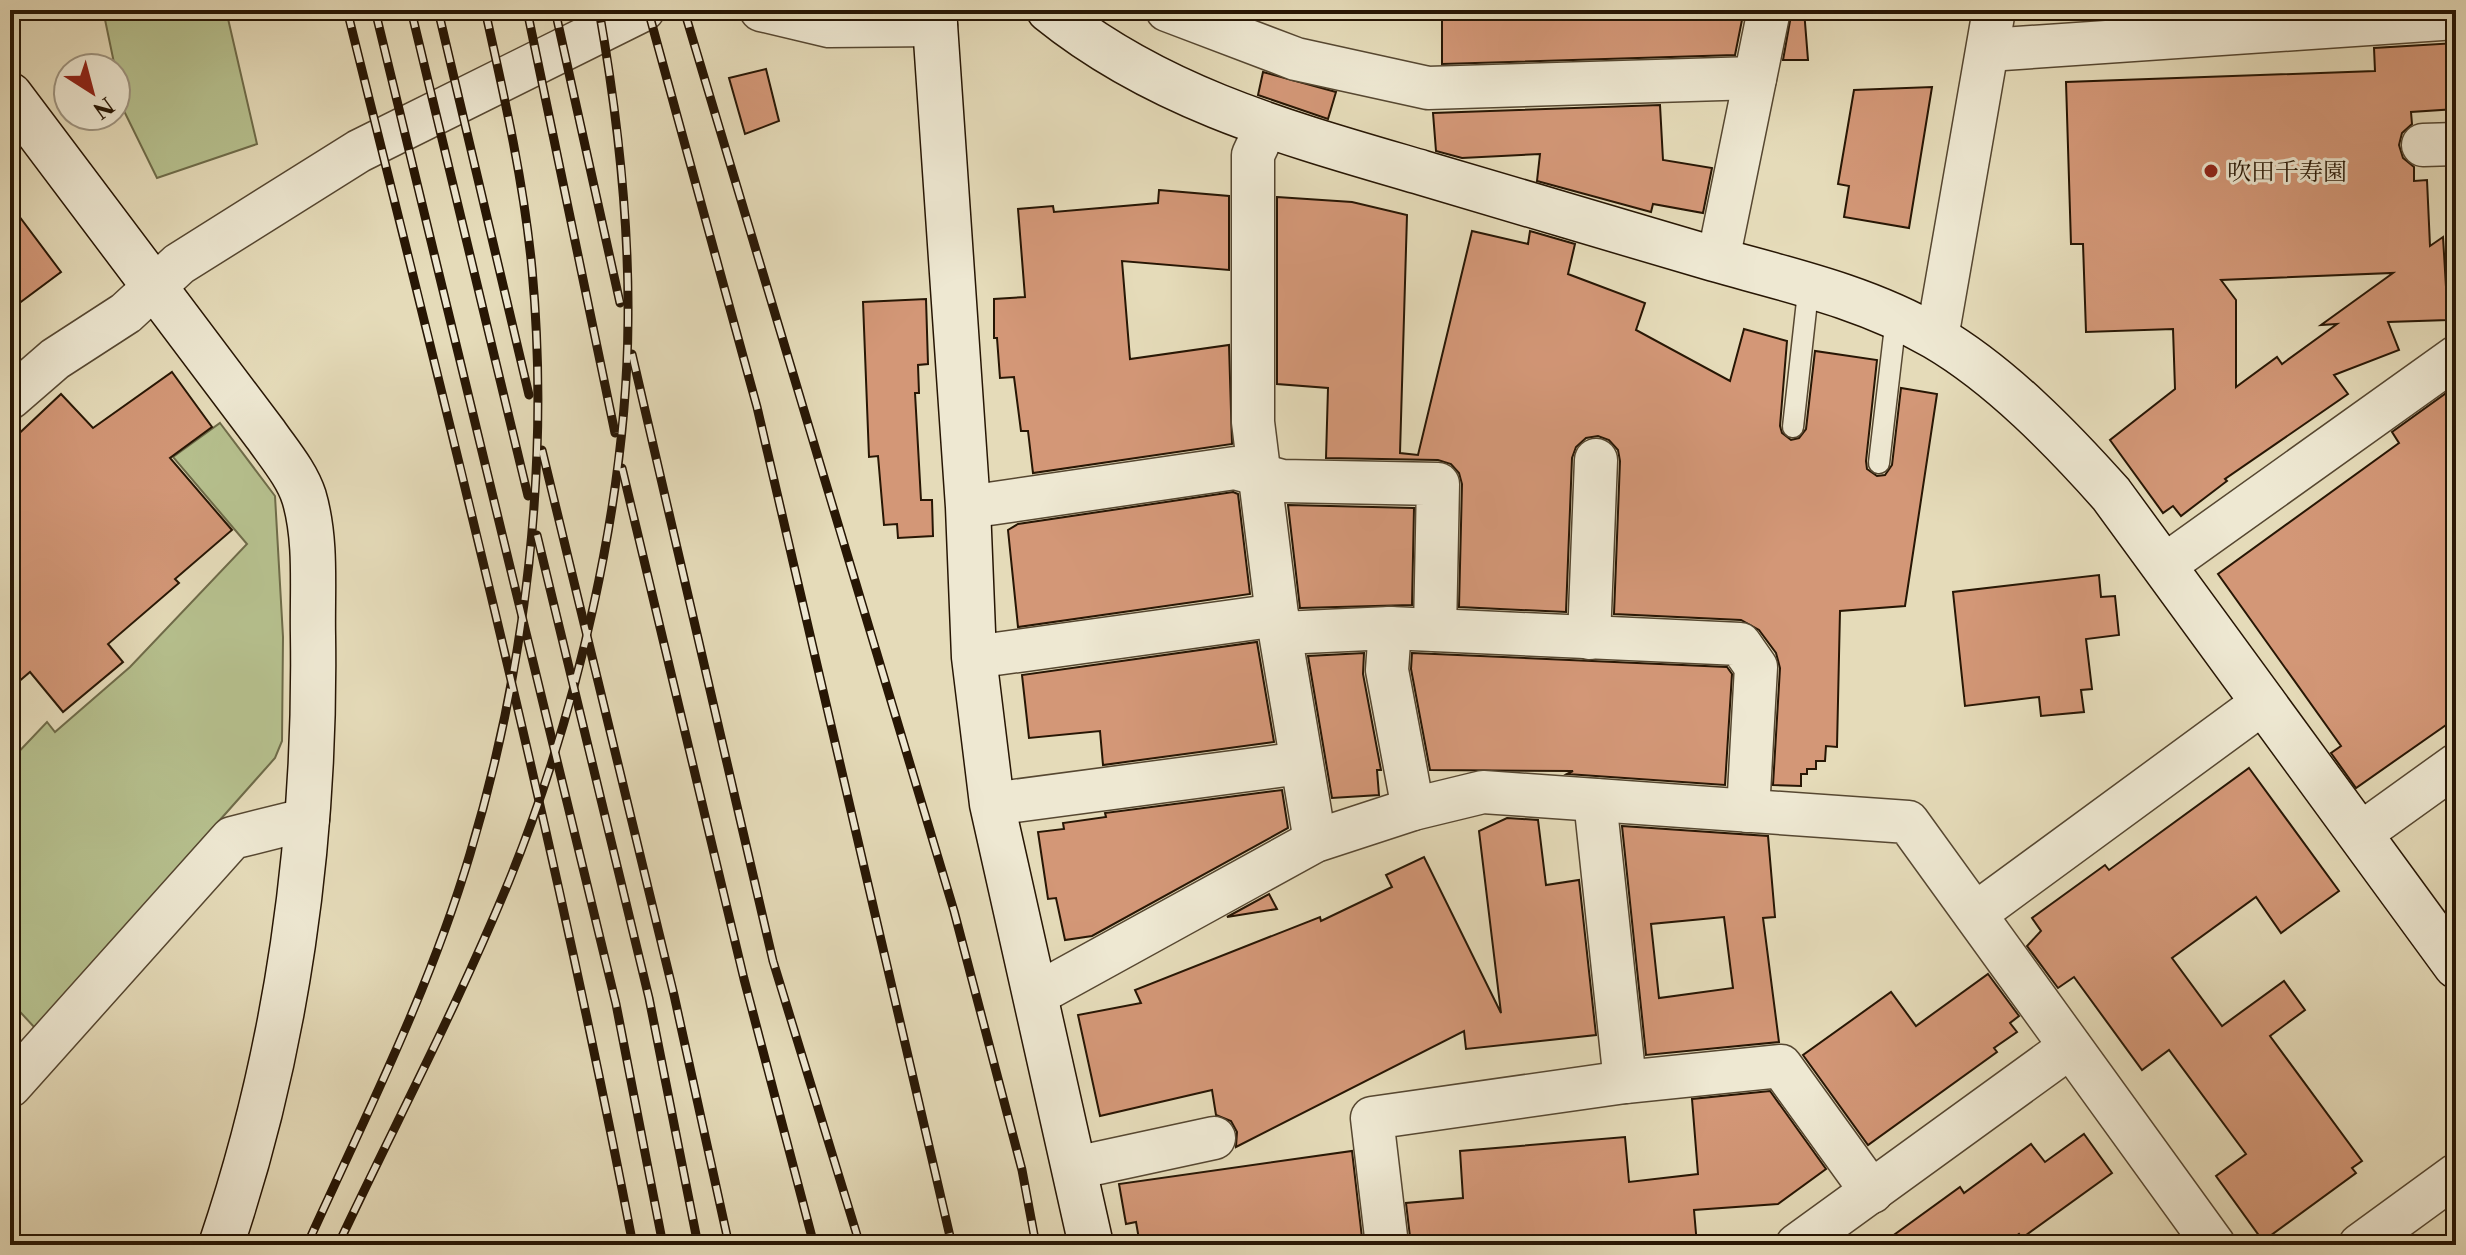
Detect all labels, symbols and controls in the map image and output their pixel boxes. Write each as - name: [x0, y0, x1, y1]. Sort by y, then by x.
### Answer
- north arrow: [52, 52, 132, 132]
- text: N: [88, 91, 119, 124]
- place label: 吹田千寿園: [2227, 157, 2347, 186]
- marker: 吹田千寿園: [2202, 162, 2220, 180]

